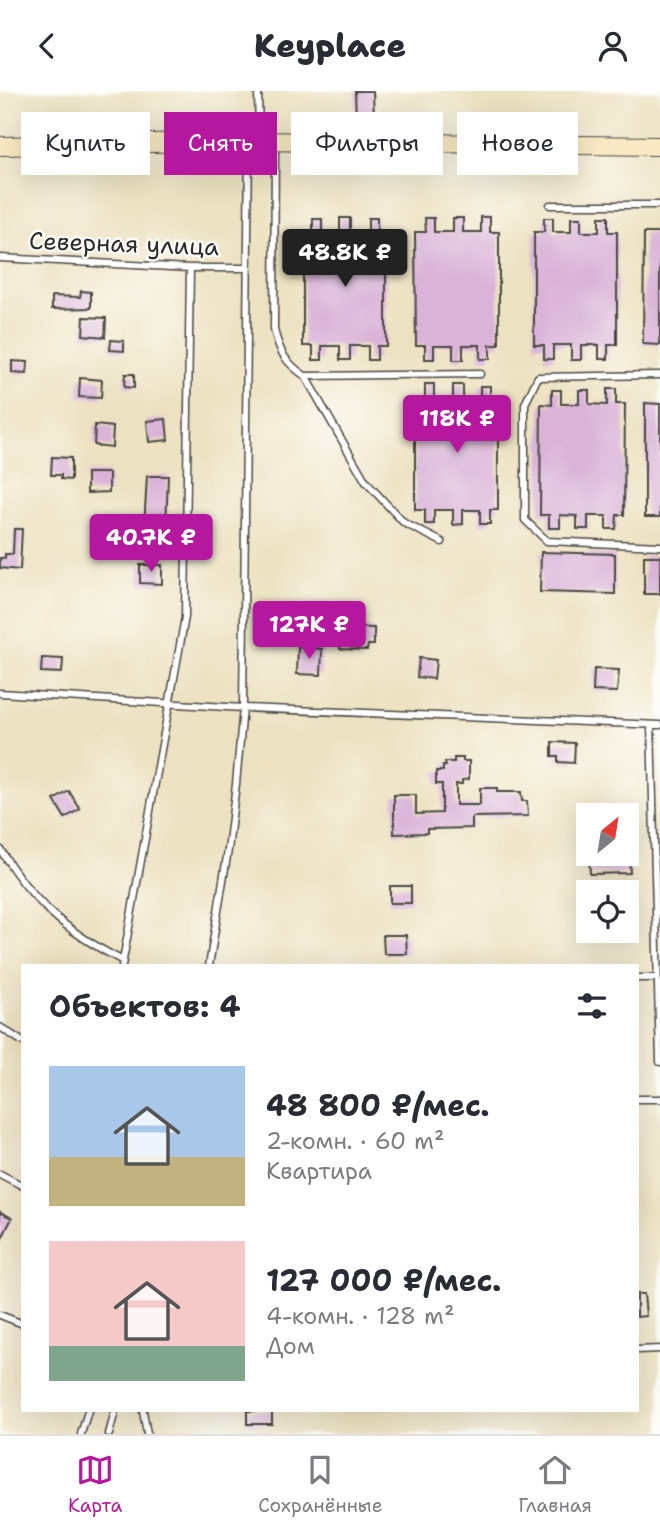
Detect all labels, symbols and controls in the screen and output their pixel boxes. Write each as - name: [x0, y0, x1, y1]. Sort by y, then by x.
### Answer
- text: Keyplace: [254, 24, 406, 67]
- icon: back: [28, 27, 66, 65]
- icon: person: [594, 27, 632, 65]
- chip: Купить: [21, 112, 150, 175]
- chip: Снять: [164, 112, 277, 175]
- chip: Фильтры: [291, 112, 443, 175]
- chip: Новое: [457, 112, 578, 175]
- street label: Северная улица: [28, 225, 220, 263]
- pin: 48.8K ₽: [280, 229, 410, 289]
- text: 48.8K ₽: [298, 237, 392, 267]
- pin: 118K ₽: [400, 395, 514, 455]
- text: 118K ₽: [419, 403, 495, 433]
- pin: 40.7K ₽: [86, 515, 216, 574]
- text: 40.7K ₽: [106, 522, 196, 552]
- pin: 127K ₽: [252, 601, 366, 661]
- text: 127K ₽: [269, 609, 349, 639]
- north arrow: [576, 803, 639, 866]
- map controls: [576, 803, 639, 943]
- button: locate: [576, 880, 639, 943]
- text: Объектов: 4: [49, 986, 241, 1027]
- icon: filters: [573, 987, 611, 1025]
- text: 48 800 ₽/мес.: [266, 1085, 490, 1126]
- icon: home: [105, 1094, 189, 1178]
- text: 2-комн. · 60 m²: [266, 1126, 444, 1156]
- text: Квартира: [266, 1156, 372, 1186]
- text: 127 000 ₽/мес.: [266, 1260, 501, 1301]
- icon: home: [105, 1269, 189, 1353]
- text: 4-комн. · 128 m²: [266, 1301, 454, 1331]
- text: Дом: [266, 1331, 315, 1361]
- tab: Карта: [68, 1451, 122, 1518]
- tab: Сохранённые: [258, 1451, 382, 1518]
- tab: Главная: [518, 1451, 592, 1518]

